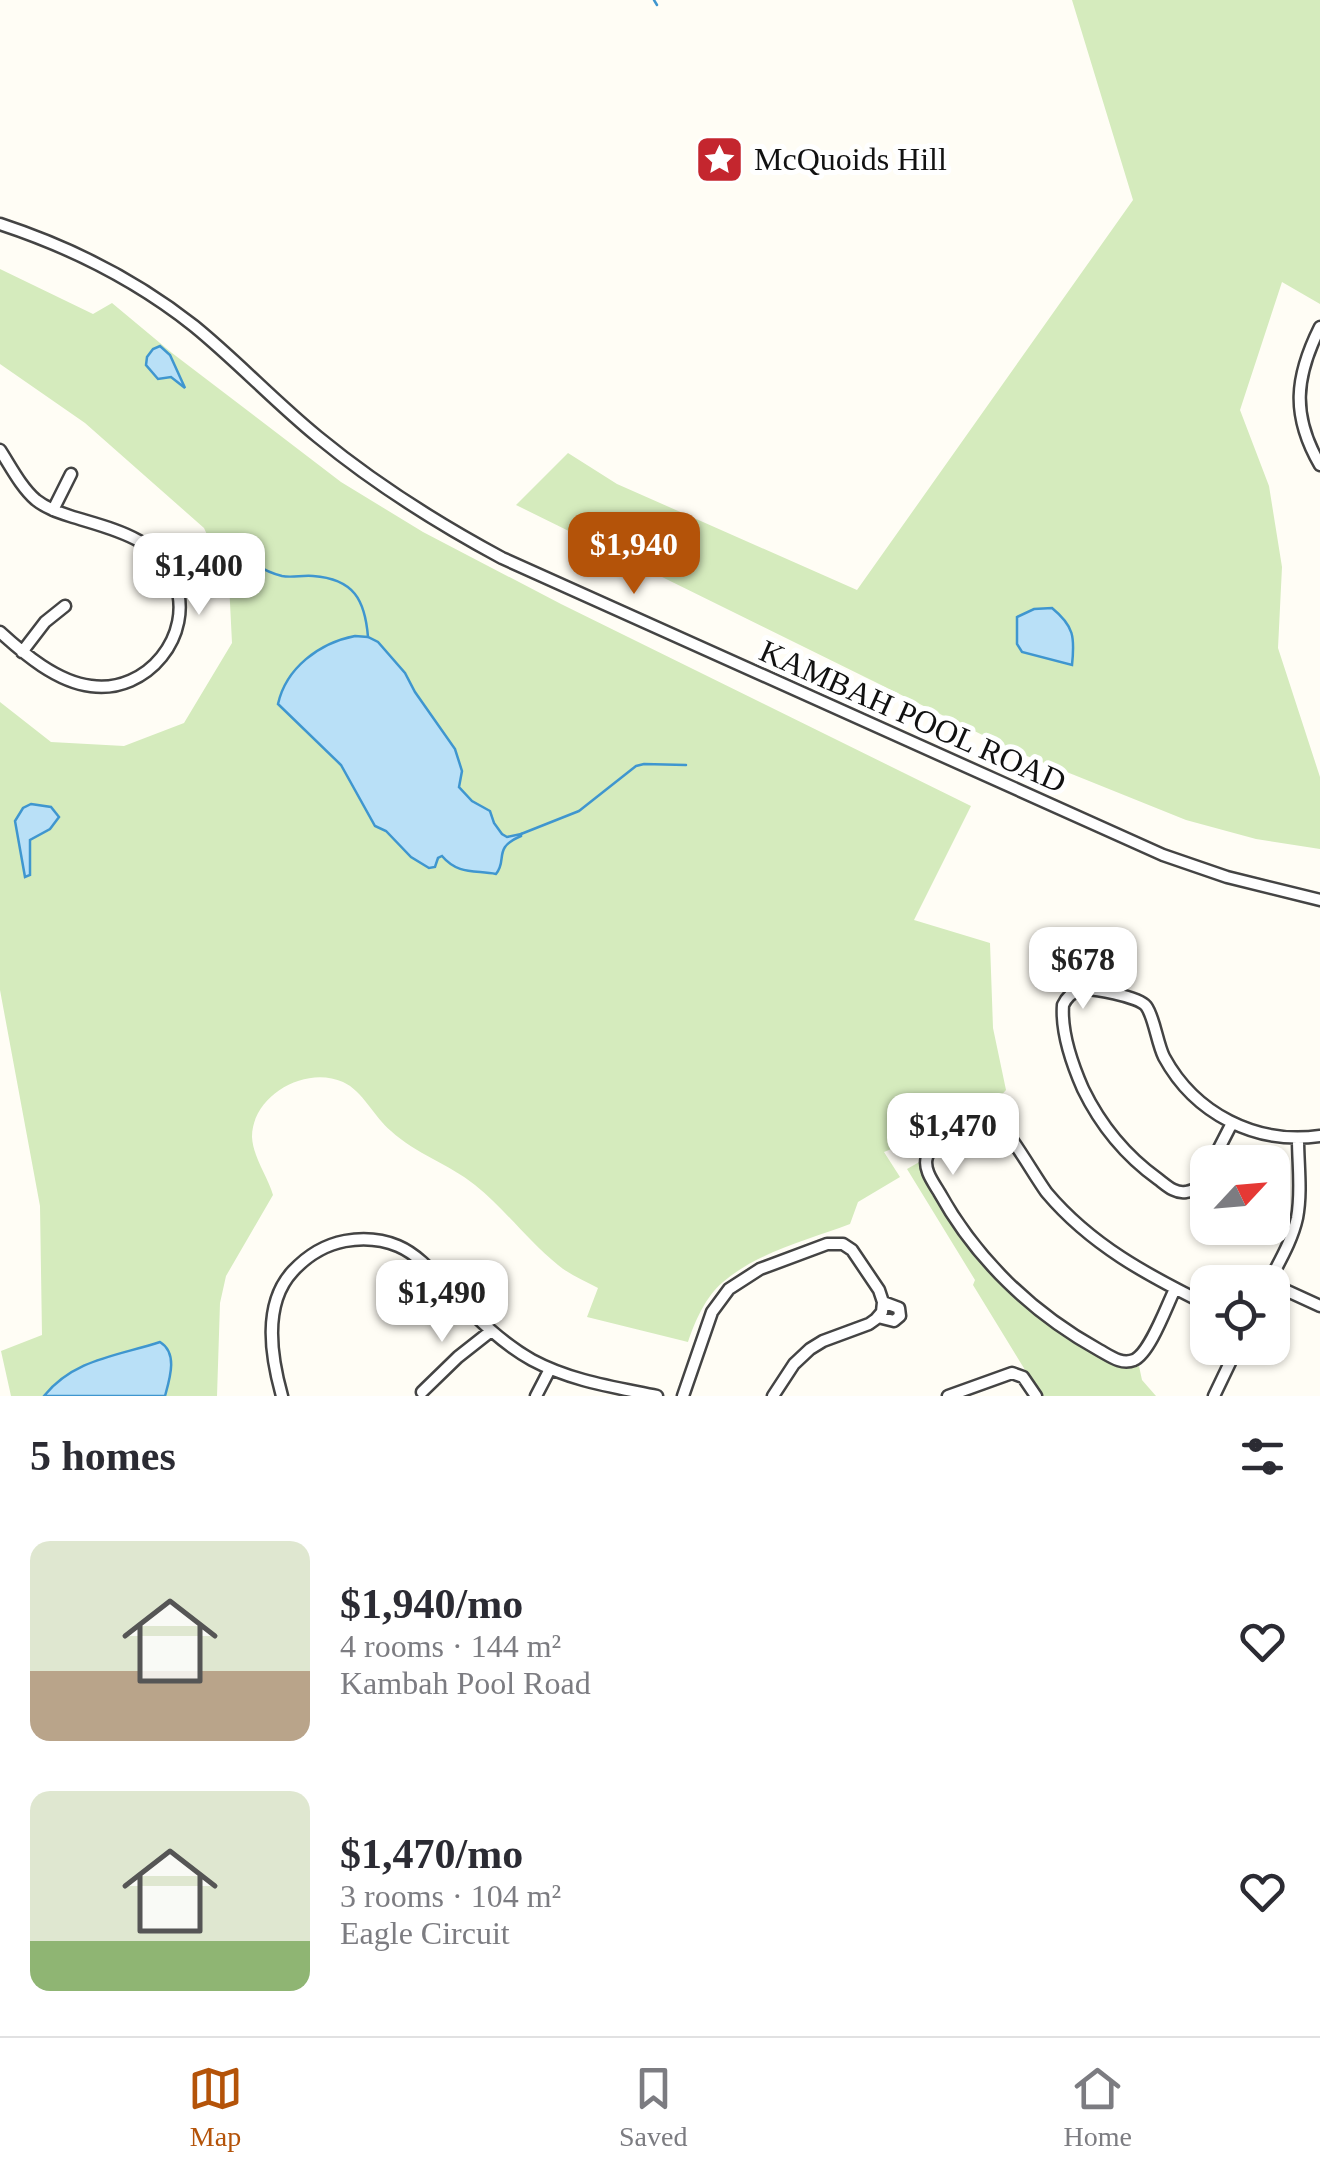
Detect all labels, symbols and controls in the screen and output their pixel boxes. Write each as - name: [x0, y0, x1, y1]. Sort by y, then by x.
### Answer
- place icon: McQuoids Hill: [693, 133, 745, 185]
- place label: McQuoids Hill: [754, 141, 947, 177]
- pin: $1,940: [553, 512, 715, 597]
- text: $1,940: [590, 526, 678, 562]
- pin: $1,400: [118, 533, 280, 618]
- text: $1,400: [155, 547, 243, 583]
- street label: KAMBAH POOL ROAD: [754, 632, 1072, 800]
- pin: $678: [1024, 927, 1142, 1012]
- text: $678: [1051, 941, 1115, 977]
- pin: $1,470: [872, 1093, 1034, 1178]
- text: $1,470: [909, 1107, 997, 1143]
- north arrow: [1190, 1145, 1290, 1245]
- map controls: [1190, 1145, 1290, 1365]
- pin: $1,490: [361, 1260, 523, 1345]
- button: locate: [1190, 1265, 1290, 1365]
- text: $1,490: [398, 1274, 486, 1310]
- icon: filters: [1235, 1429, 1290, 1484]
- text: 5 homes: [30, 1433, 176, 1479]
- icon: home: [110, 1581, 230, 1701]
- text: $1,940/mo: [340, 1581, 523, 1627]
- icon: heart: [1235, 1614, 1290, 1669]
- text: 4 rooms · 144 m²: [340, 1628, 561, 1664]
- text: Kambah Pool Road: [340, 1665, 591, 1701]
- icon: home: [110, 1831, 230, 1951]
- text: $1,470/mo: [340, 1831, 523, 1877]
- icon: heart: [1235, 1864, 1290, 1919]
- text: 3 rooms · 104 m²: [340, 1878, 561, 1914]
- text: Eagle Circuit: [340, 1915, 510, 1951]
- tab: Map: [188, 2061, 243, 2153]
- tab: Saved: [619, 2061, 687, 2153]
- tab: Home: [1064, 2061, 1132, 2153]

